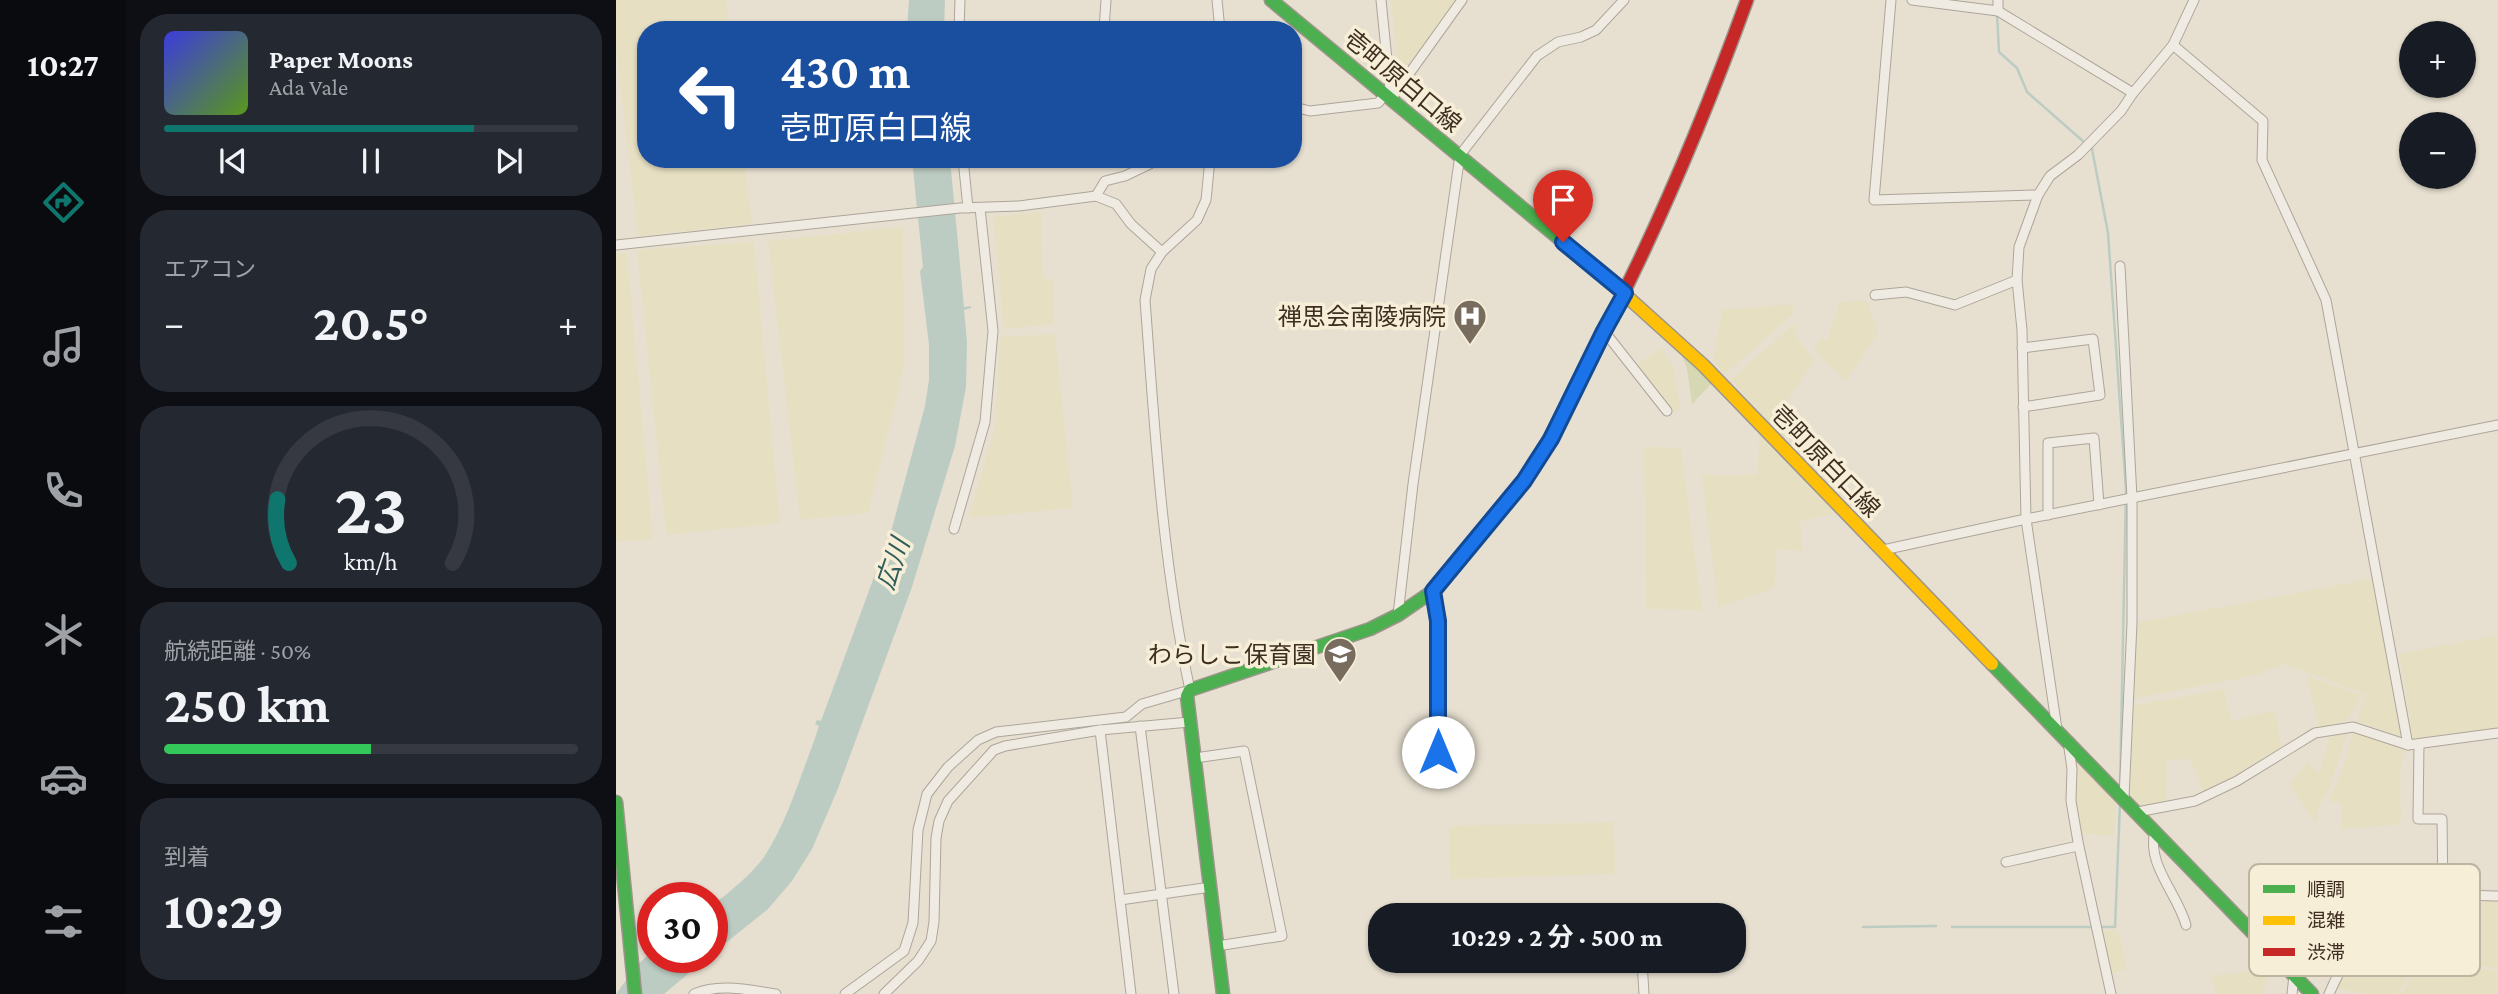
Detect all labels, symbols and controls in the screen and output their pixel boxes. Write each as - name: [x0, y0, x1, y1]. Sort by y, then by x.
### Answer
- map controls: [2399, 21, 2476, 189]
- button: +: [2399, 21, 2476, 98]
- street label: 壱町原白口線: [1339, 24, 1467, 138]
- text: 430 m: [780, 44, 911, 99]
- text: Paper Moons: [269, 45, 413, 74]
- text: 10:27: [27, 47, 99, 83]
- icon: left: [665, 49, 756, 140]
- text: Ada Vale: [269, 74, 348, 100]
- text: 壱町原白口線: [780, 110, 972, 146]
- button: −: [2399, 112, 2476, 189]
- icon: previous: [214, 142, 252, 180]
- icon: pause: [352, 142, 390, 180]
- icon: next: [490, 142, 528, 180]
- pin: [1533, 170, 1593, 242]
- icon: directions: [39, 178, 88, 227]
- icon: arrive: [1544, 181, 1582, 219]
- text: エアコン: [164, 256, 256, 282]
- text: 20.5°: [313, 293, 429, 351]
- hospital icon: 禅思会南陵病院: [1451, 297, 1489, 346]
- text: −: [164, 302, 184, 344]
- text: +: [558, 302, 578, 344]
- place label: 禅思会南陵病院: [1278, 303, 1446, 330]
- icon: music: [39, 322, 88, 371]
- street label: 壱町原白口線: [1766, 400, 1886, 522]
- icon: phone: [39, 466, 88, 515]
- text: 23: [335, 468, 407, 549]
- water label: 広川: [871, 532, 916, 593]
- text: km/h: [344, 548, 398, 575]
- icon: climate: [39, 610, 88, 659]
- school or university icon: わらしこ保育園: [1321, 635, 1359, 684]
- text: 航続距離 · 50%: [164, 638, 311, 664]
- place label: わらしこ保育園: [1148, 641, 1316, 668]
- text: 250 km: [164, 675, 330, 733]
- position arrow: [1401, 715, 1475, 789]
- icon: car: [39, 754, 88, 803]
- text: 到着: [164, 844, 210, 870]
- legend: [2249, 864, 2480, 976]
- text: 順調: [2307, 879, 2345, 900]
- text: 10:29: [164, 881, 284, 939]
- speed limit sign: 30: [637, 882, 728, 973]
- icon: filters: [39, 897, 88, 946]
- text: 混雑: [2307, 910, 2345, 931]
- text: 10:29 · 2 分 · 500 m: [1452, 923, 1662, 952]
- text: 渋滞: [2307, 942, 2345, 963]

